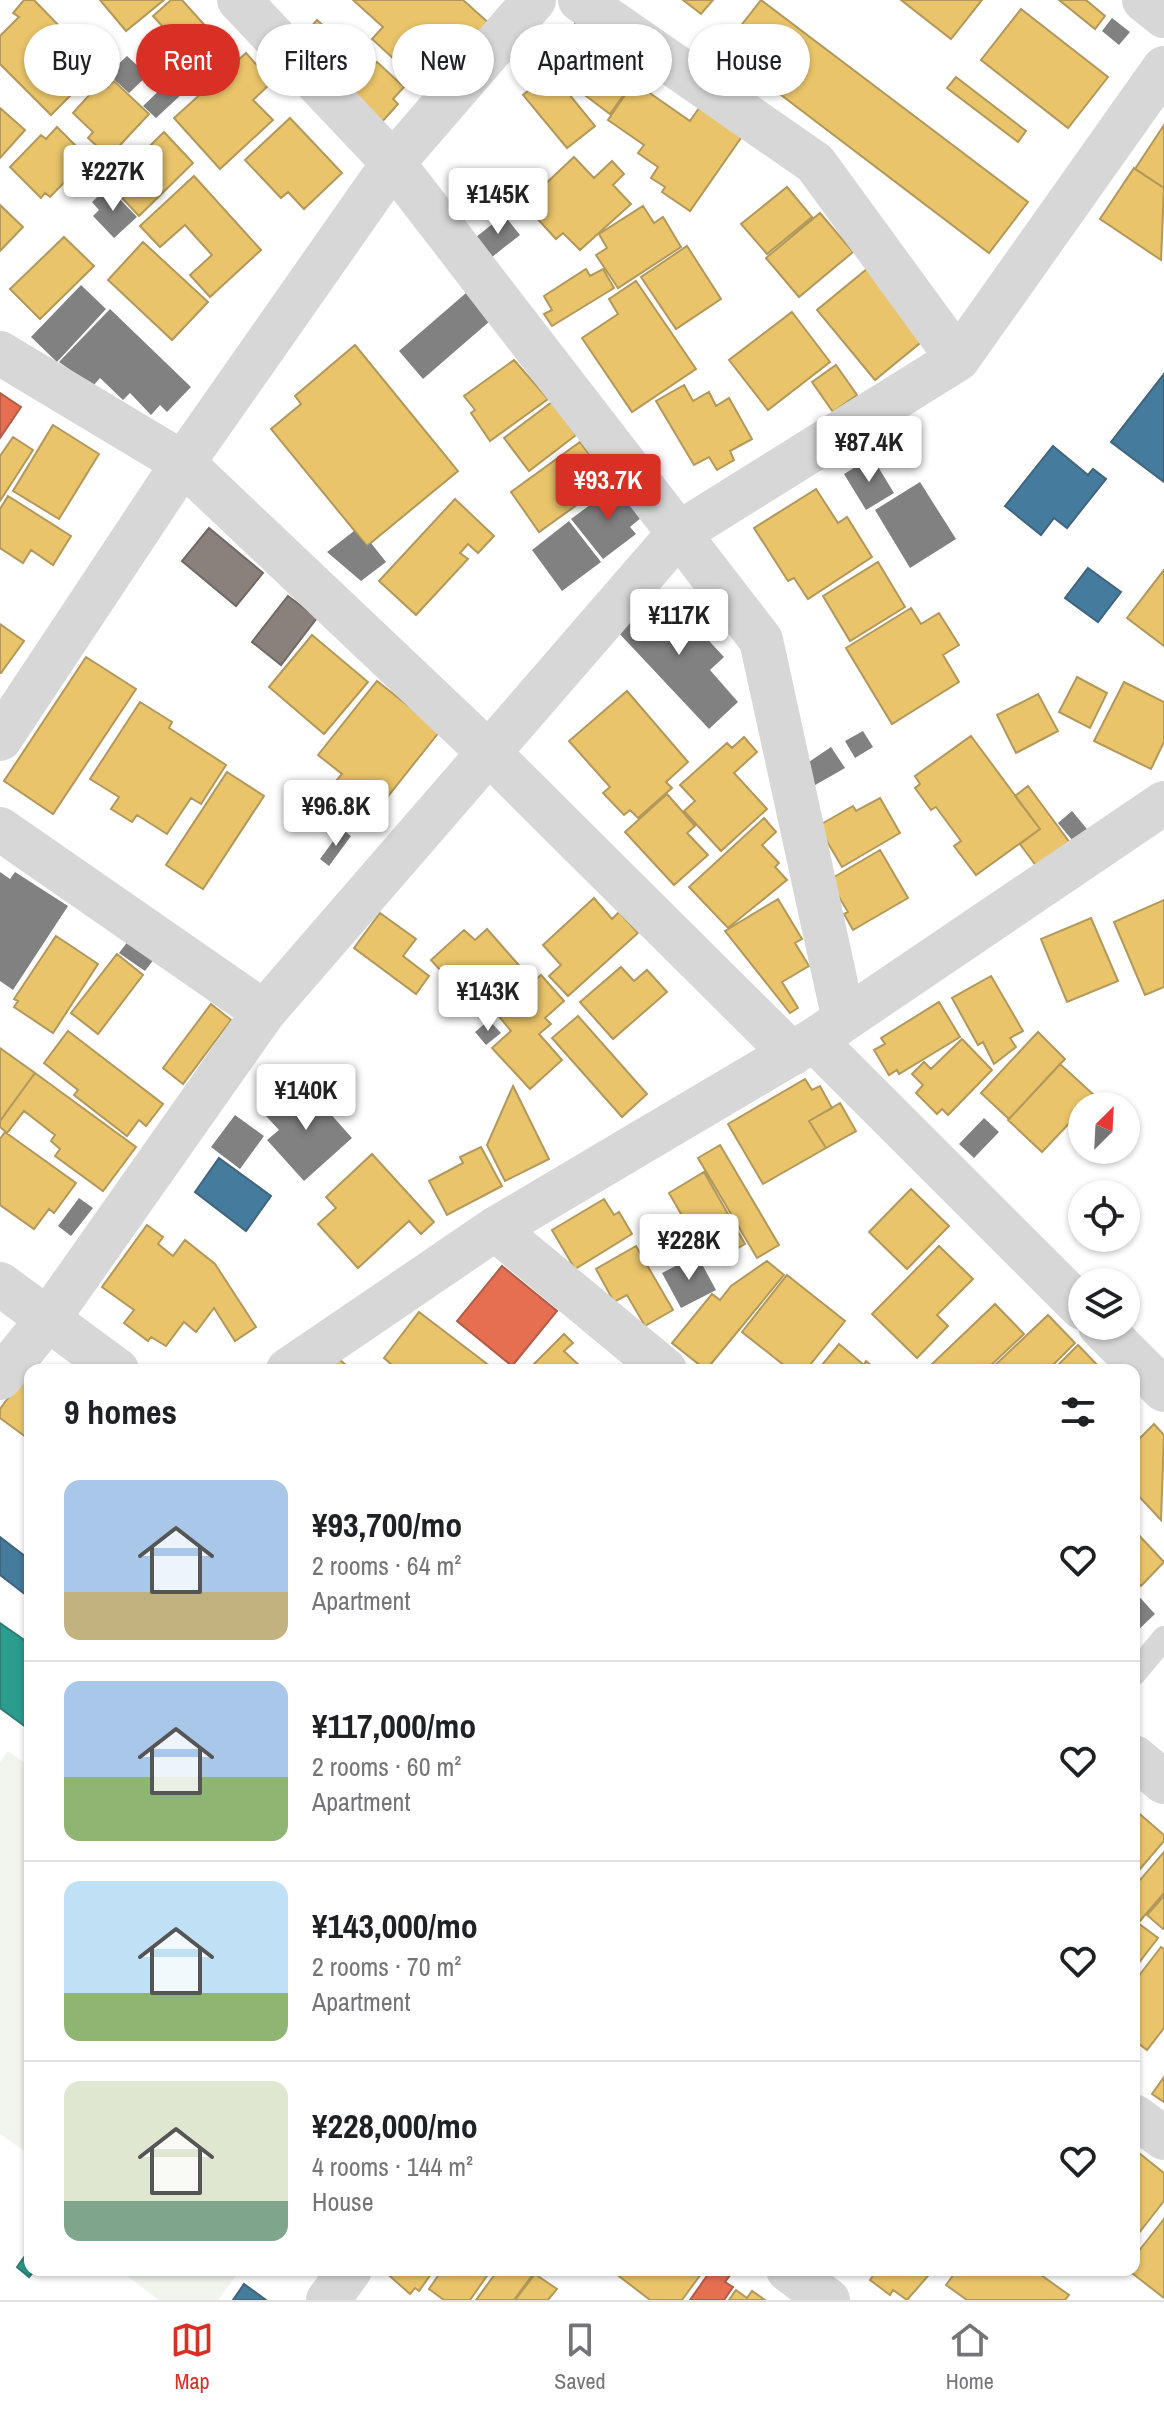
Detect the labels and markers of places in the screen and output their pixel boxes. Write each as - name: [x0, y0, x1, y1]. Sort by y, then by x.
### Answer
- pin: ¥227K: [57, 145, 169, 213]
- pin: ¥145K: [442, 168, 554, 236]
- pin: ¥87.4K: [804, 416, 934, 484]
- pin: ¥93.7K: [543, 454, 673, 522]
- pin: ¥117K: [623, 589, 735, 657]
- pin: ¥96.8K: [271, 780, 401, 848]
- pin: ¥143K: [432, 965, 544, 1033]
- pin: ¥140K: [250, 1064, 362, 1132]
- pin: ¥228K: [633, 1214, 745, 1282]

